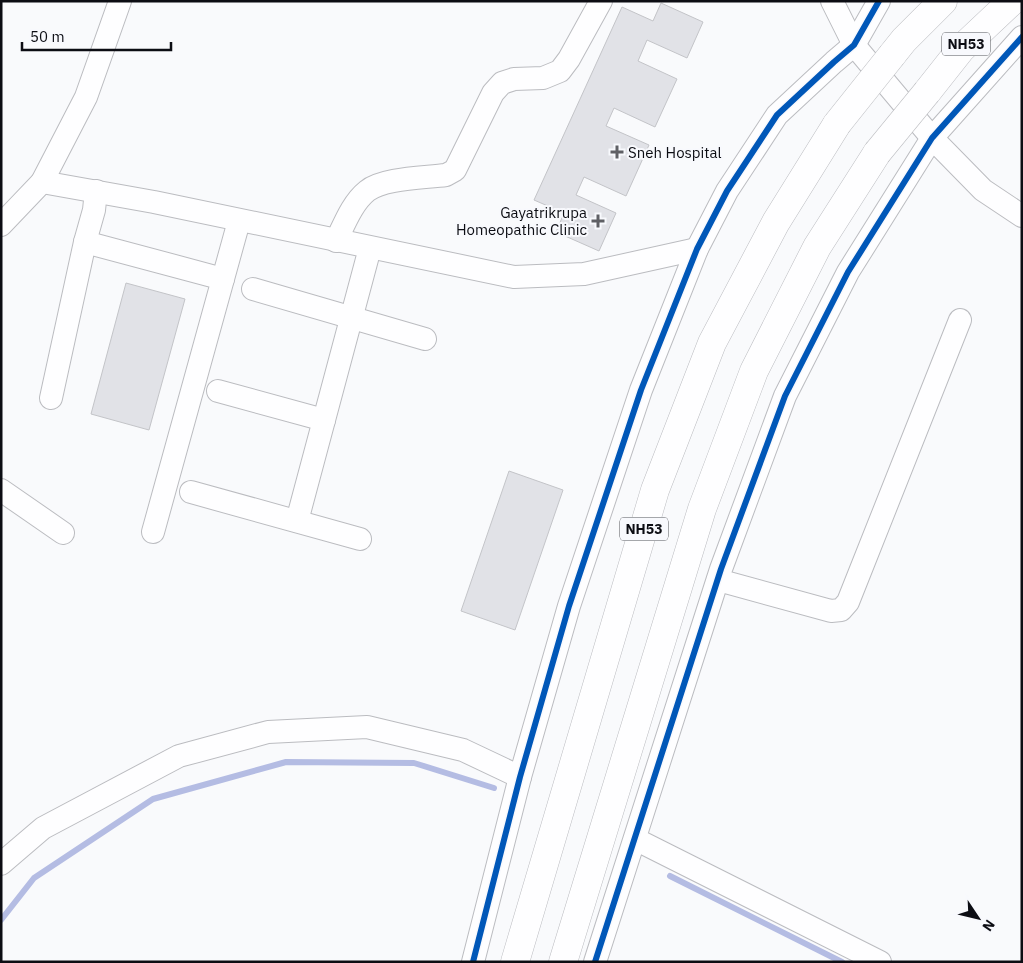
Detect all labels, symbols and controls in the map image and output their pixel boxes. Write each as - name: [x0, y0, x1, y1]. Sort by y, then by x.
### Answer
- scale bar: [22, 20, 171, 52]
- text: 50 m: [30, 27, 65, 46]
- road number: NH53: [942, 33, 990, 56]
- place label: Sneh Hospital: [628, 143, 722, 162]
- marker: Sneh Hospital: [610, 145, 624, 159]
- place label: Gayatrikrupa Homeopathic Clinic: [456, 203, 587, 239]
- marker: Gayatrikrupa Homeopathic Clinic: [591, 214, 605, 228]
- road number: NH53: [620, 518, 668, 540]
- north arrow: [953, 893, 1003, 943]
- text: N: [978, 916, 999, 935]

